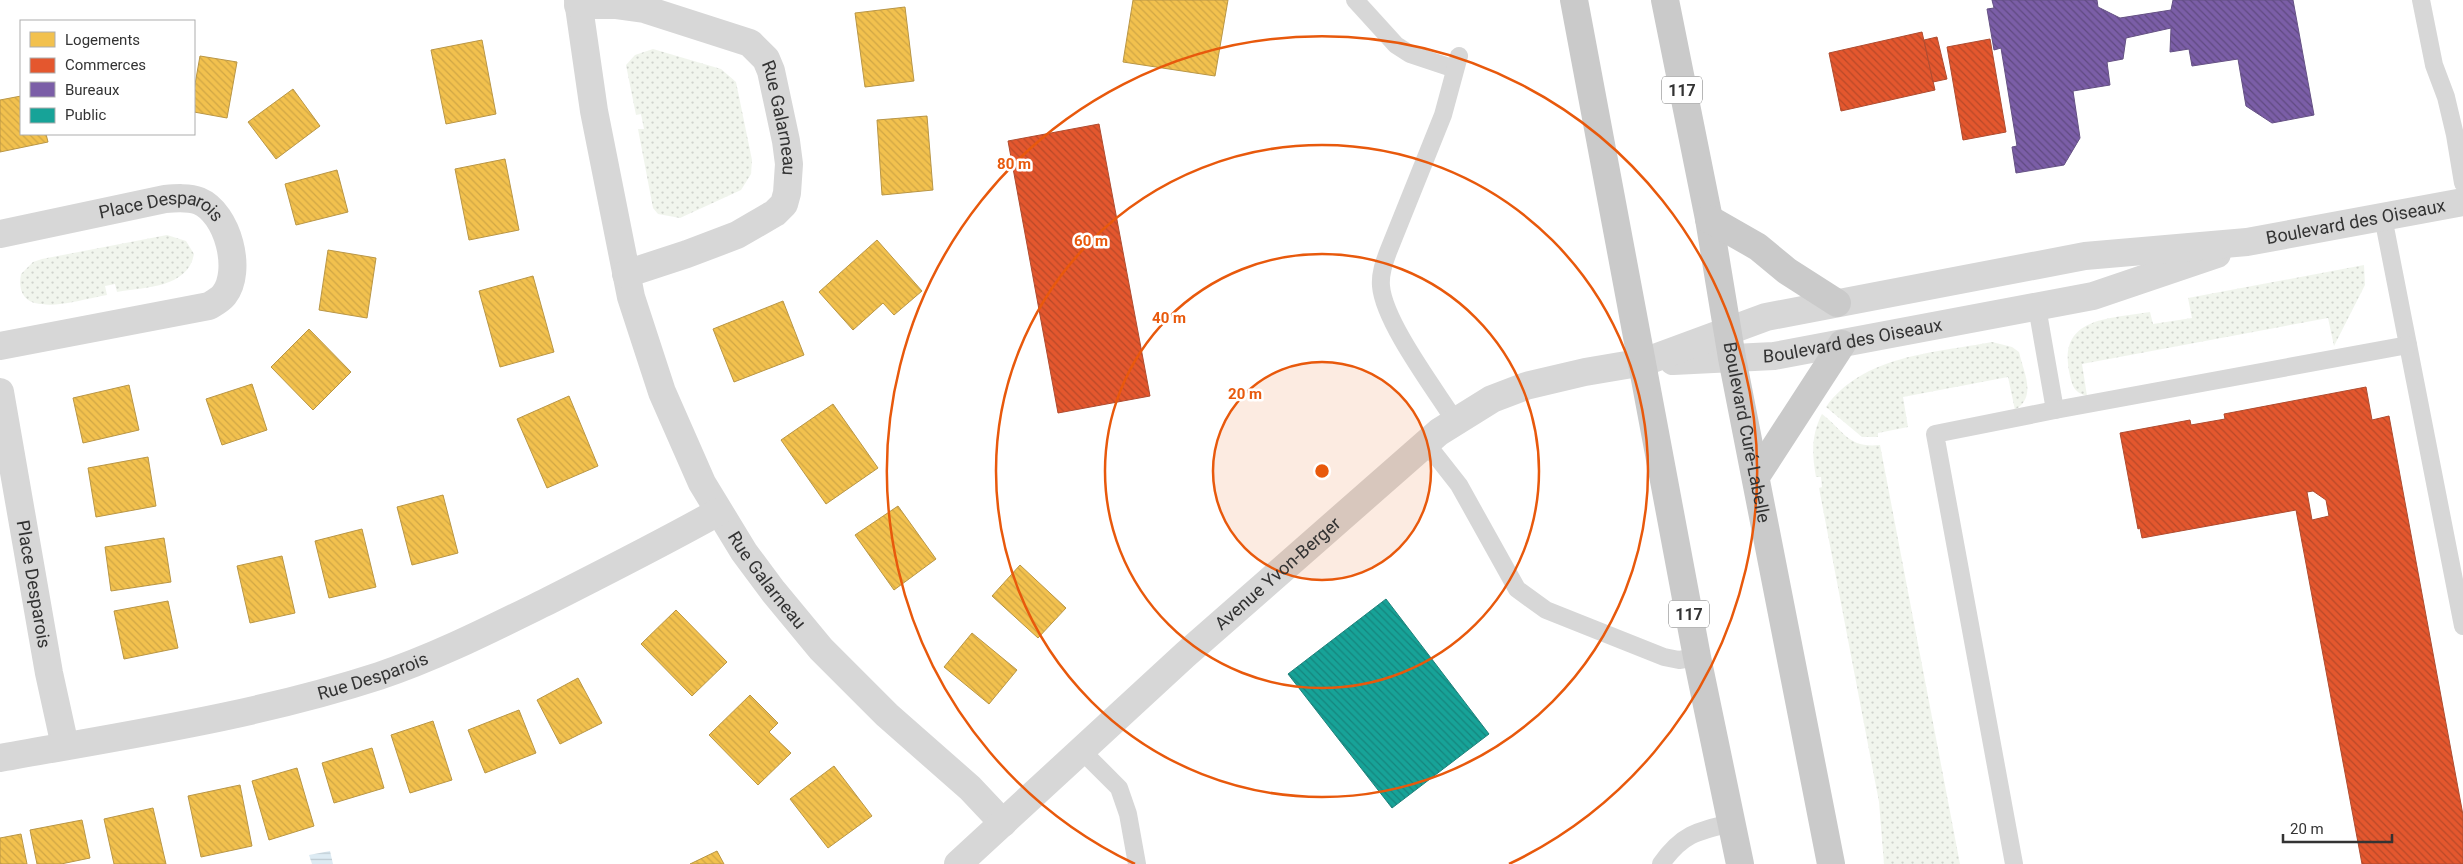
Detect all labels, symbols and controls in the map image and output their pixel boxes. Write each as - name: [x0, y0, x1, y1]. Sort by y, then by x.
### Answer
- legend: [20, 20, 195, 135]
- text: Logements: [65, 31, 140, 49]
- text: Commerces: [65, 56, 146, 74]
- street label: Rue Galarneau: [758, 57, 800, 176]
- road number: 117: [1662, 76, 1702, 104]
- text: Bureaux: [65, 81, 120, 99]
- text: Public: [65, 106, 106, 124]
- text: 80 m: [997, 155, 1031, 173]
- street label: Place Desparois: [97, 187, 228, 225]
- street label: Boulevard des Oiseaux: [2264, 194, 2447, 248]
- text: 60 m: [1074, 232, 1108, 250]
- text: 40 m: [1152, 309, 1186, 327]
- street label: Boulevard des Oiseaux: [1762, 314, 1944, 367]
- street label: Boulevard Curé-Labelle: [1719, 340, 1775, 524]
- text: 20 m: [1228, 385, 1262, 403]
- centre of rings: [1313, 462, 1331, 480]
- street label: Avenue Yvon-Berger: [1210, 512, 1345, 634]
- street label: Place Desparois: [13, 518, 55, 650]
- street label: Rue Galarneau: [724, 527, 811, 633]
- road number: 117: [1669, 600, 1709, 628]
- street label: Rue Desparois: [315, 648, 431, 704]
- scale bar: [2283, 812, 2392, 844]
- text: 20 m: [2290, 820, 2324, 838]

